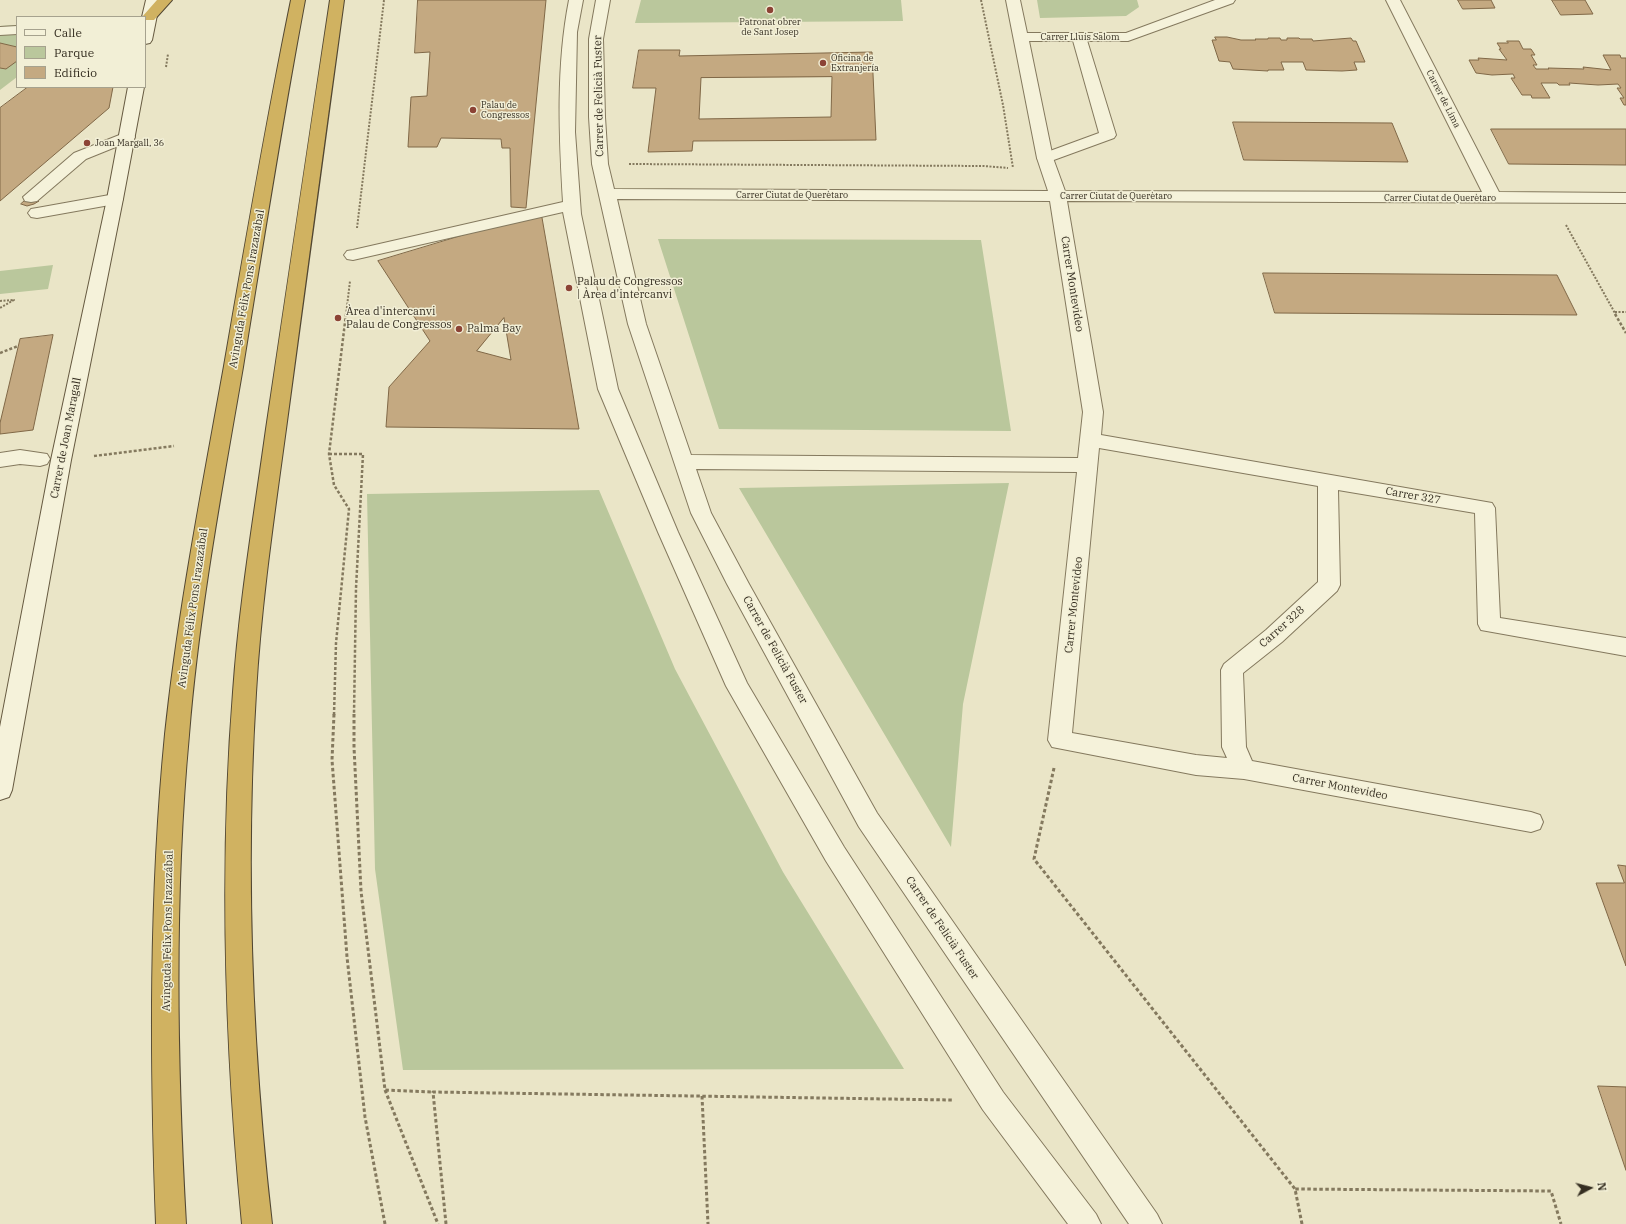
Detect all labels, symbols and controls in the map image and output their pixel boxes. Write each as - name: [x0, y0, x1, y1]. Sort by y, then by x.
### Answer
- marker: Patronat obrer de Sant Josep: [765, 5, 775, 15]
- legend: [16, 16, 146, 88]
- place label: Patronat obrer de Sant Josep: [739, 17, 801, 38]
- text: Calle: [54, 25, 82, 40]
- street label: Carrer Lluís Salom: [1040, 32, 1120, 42]
- street label: Carrer de Felicià Fuster: [591, 35, 607, 157]
- text: Parque: [54, 45, 94, 60]
- place label: Oficina de Extranjería: [831, 53, 879, 74]
- marker: Oficina de Extranjería: [818, 58, 828, 68]
- text: Edificio: [54, 65, 97, 80]
- street label: Carrer de Lima: [1424, 68, 1462, 130]
- place label: Palau de Congressos: [481, 100, 529, 121]
- marker: Palau de Congressos: [468, 105, 478, 115]
- marker: Joan Margall, 36: [82, 138, 92, 148]
- place label: Joan Margall, 36: [95, 138, 164, 148]
- street label: Carrer Ciutat de Querètaro: [736, 190, 848, 200]
- street label: Carrer Ciutat de Querètaro: [1060, 191, 1172, 201]
- street label: Carrer Ciutat de Querètaro: [1384, 193, 1496, 203]
- street label: Avinguda Félix Pons Irazazábal: [227, 209, 267, 369]
- street label: Carrer Montevideo: [1058, 235, 1086, 333]
- place label: Palau de Congressos | Àrea d'intercanvi: [577, 275, 683, 301]
- marker: Palau de Congressos | Àrea d'intercanvi: [564, 283, 574, 293]
- place label: Àrea d'intercanvi Palau de Congressos: [346, 305, 452, 331]
- marker: Àrea d'intercanvi Palau de Congressos: [333, 313, 343, 323]
- place label: Palma Bay: [467, 322, 521, 336]
- marker: Palma Bay: [454, 324, 464, 334]
- street label: Carrer de Joan Maragall: [48, 376, 84, 500]
- street label: Carrer 327: [1384, 485, 1442, 507]
- street label: Avinguda Félix Pons Irazazábal: [175, 527, 211, 689]
- street label: Carrer Montevideo: [1062, 556, 1086, 654]
- street label: Carrer de Felicià Fuster: [740, 594, 810, 706]
- street label: Carrer 328: [1257, 603, 1307, 651]
- street label: Carrer Montevideo: [1291, 771, 1389, 803]
- street label: Avinguda Félix Pons Irazazábal: [160, 850, 176, 1012]
- street label: Carrer de Felicià Fuster: [903, 874, 981, 982]
- north arrow: [1570, 1168, 1610, 1208]
- text: N: [1594, 1181, 1609, 1192]

